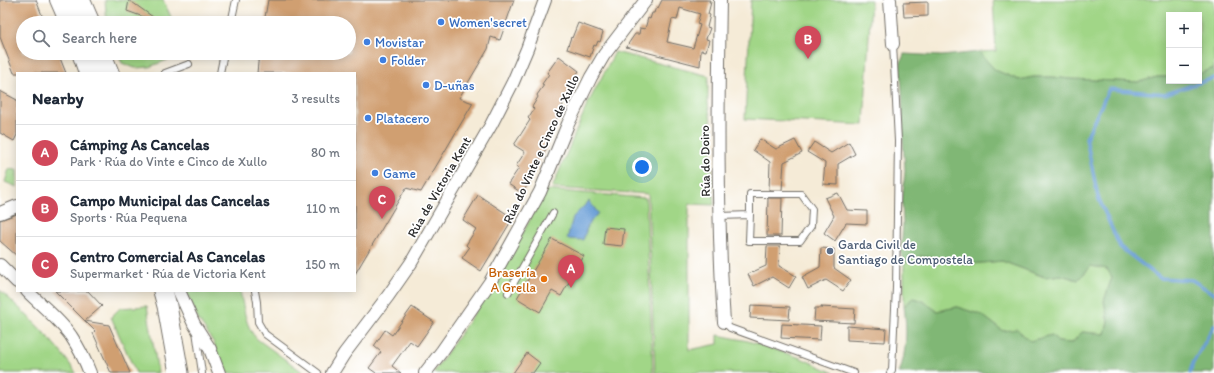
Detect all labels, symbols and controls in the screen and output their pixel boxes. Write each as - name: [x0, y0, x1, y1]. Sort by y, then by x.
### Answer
- map controls: [1166, 12, 1202, 84]
- button: +: [1166, 12, 1202, 48]
- place label: Women'secret: [449, 15, 527, 30]
- search box: [16, 16, 356, 60]
- marker: Women'secret: [436, 17, 446, 27]
- pin: B: [795, 26, 821, 59]
- icon: search: [30, 27, 52, 49]
- text: Search here: [62, 29, 137, 47]
- place label: Movistar: [375, 35, 425, 50]
- marker: Movistar: [362, 37, 372, 47]
- button: −: [1166, 48, 1202, 84]
- place label: Folder: [391, 53, 427, 68]
- marker: Folder: [378, 55, 388, 65]
- street label: Rúa do Vinte e Cinco de Xullo: [500, 72, 582, 226]
- place label: D-uñas: [434, 78, 475, 93]
- marker: D-uñas: [421, 80, 431, 90]
- text: Nearby: [32, 88, 84, 108]
- text: 3 results: [291, 91, 340, 106]
- place label: Platacero: [376, 111, 430, 126]
- marker: Platacero: [363, 113, 373, 123]
- street label: Rúa do Doiro: [697, 125, 713, 197]
- street label: Rúa de Victoria Kent: [404, 134, 474, 240]
- text: Cámping As Cancelas: [70, 136, 209, 154]
- text: A: [41, 145, 49, 160]
- text: 80 m: [311, 145, 340, 160]
- text: Park · Rúa do Vinte e Cinco de Xullo: [70, 154, 267, 169]
- your location: [632, 157, 652, 177]
- place label: Game: [383, 166, 416, 181]
- marker: Game: [370, 168, 380, 178]
- pin: C: [369, 186, 395, 219]
- text: Campo Municipal das Cancelas: [70, 192, 270, 210]
- text: B: [41, 201, 49, 216]
- text: 110 m: [306, 201, 340, 216]
- text: Sports · Rúa Pequena: [70, 210, 187, 225]
- place label: Garda Civil de Santiago de Compostela: [838, 237, 973, 267]
- marker: Garda Civil de Santiago de Compostela: [825, 246, 835, 256]
- text: Centro Comercial As Cancelas: [70, 248, 265, 266]
- pin: A: [558, 255, 584, 288]
- text: C: [41, 257, 49, 272]
- text: 150 m: [305, 257, 340, 272]
- place label: Brasería A Grella: [488, 265, 537, 295]
- text: Supermarket · Rúa de Victoria Kent: [70, 266, 266, 281]
- marker: Brasería A Grella: [539, 274, 549, 284]

